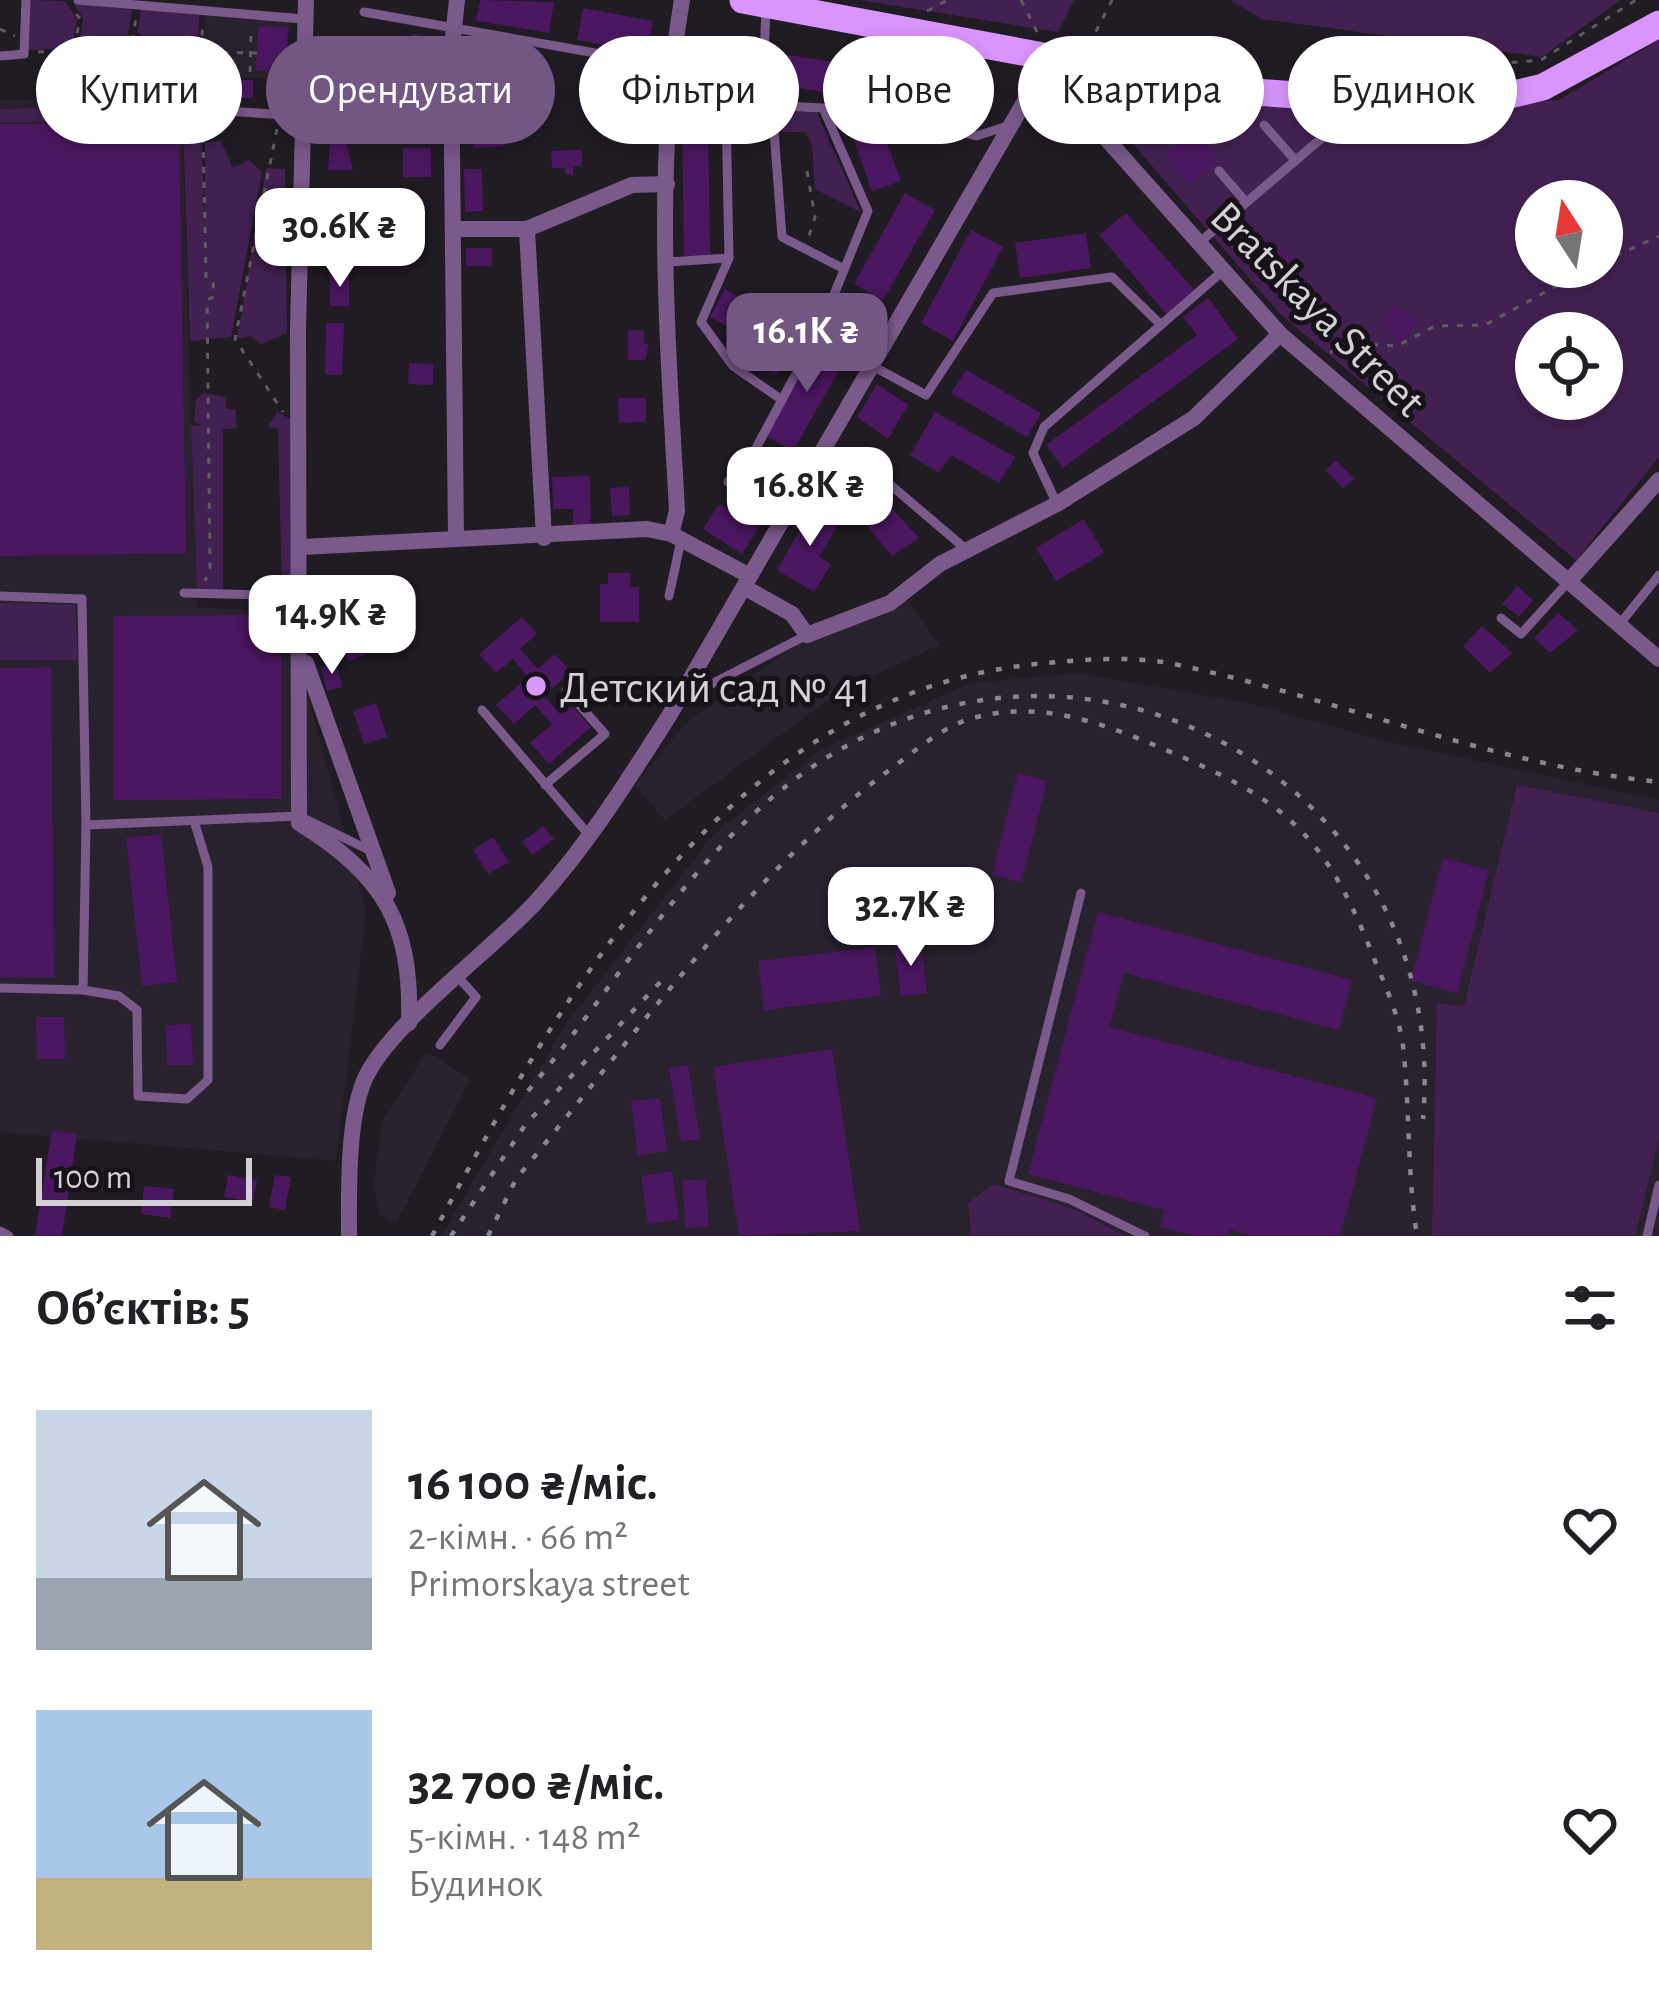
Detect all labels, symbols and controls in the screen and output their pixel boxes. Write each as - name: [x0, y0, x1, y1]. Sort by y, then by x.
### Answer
- chip: Купити: [36, 36, 242, 144]
- chip: Орендувати: [266, 36, 555, 144]
- chip: Фільтри: [579, 36, 799, 144]
- chip: Нове: [823, 36, 994, 144]
- chip: Квартира: [1018, 36, 1264, 144]
- chip: Будинок: [1288, 36, 1517, 144]
- north arrow: [1515, 180, 1623, 288]
- map controls: [1515, 180, 1623, 420]
- pin: 30.6K ₴: [229, 188, 451, 290]
- street label: Bratskaya Street: [1202, 194, 1433, 425]
- text: 30.6K ₴: [282, 207, 398, 246]
- pin: 16.1K ₴: [696, 293, 918, 395]
- text: 16.1K ₴: [753, 312, 861, 351]
- button: locate: [1515, 312, 1623, 420]
- pin: 16.8K ₴: [699, 447, 921, 549]
- text: 16.8K ₴: [754, 466, 866, 505]
- pin: 14.9K ₴: [221, 575, 443, 677]
- text: 14.9K ₴: [276, 594, 388, 633]
- place label: Детский сад № 41: [560, 666, 871, 711]
- marker: Детский сад № 41: [523, 673, 549, 699]
- pin: 32.7K ₴: [800, 867, 1022, 969]
- text: 32.7K ₴: [855, 886, 967, 925]
- scale bar: [36, 1152, 252, 1205]
- text: 100 m: [54, 1162, 132, 1195]
- icon: filters: [1557, 1275, 1623, 1341]
- text: Об’єктів: 5: [36, 1283, 250, 1334]
- icon: home: [132, 1458, 276, 1602]
- text: 16 100 ₴/міс.: [408, 1458, 658, 1509]
- icon: heart: [1557, 1497, 1623, 1563]
- text: 2-кімн. · 66 m²: [408, 1518, 628, 1557]
- text: Primorskaya street: [408, 1565, 690, 1604]
- icon: home: [132, 1758, 276, 1902]
- text: 32 700 ₴/міс.: [408, 1758, 665, 1809]
- icon: heart: [1557, 1797, 1623, 1863]
- text: 5-кімн. · 148 m²: [408, 1818, 640, 1857]
- text: Будинок: [408, 1865, 543, 1904]

